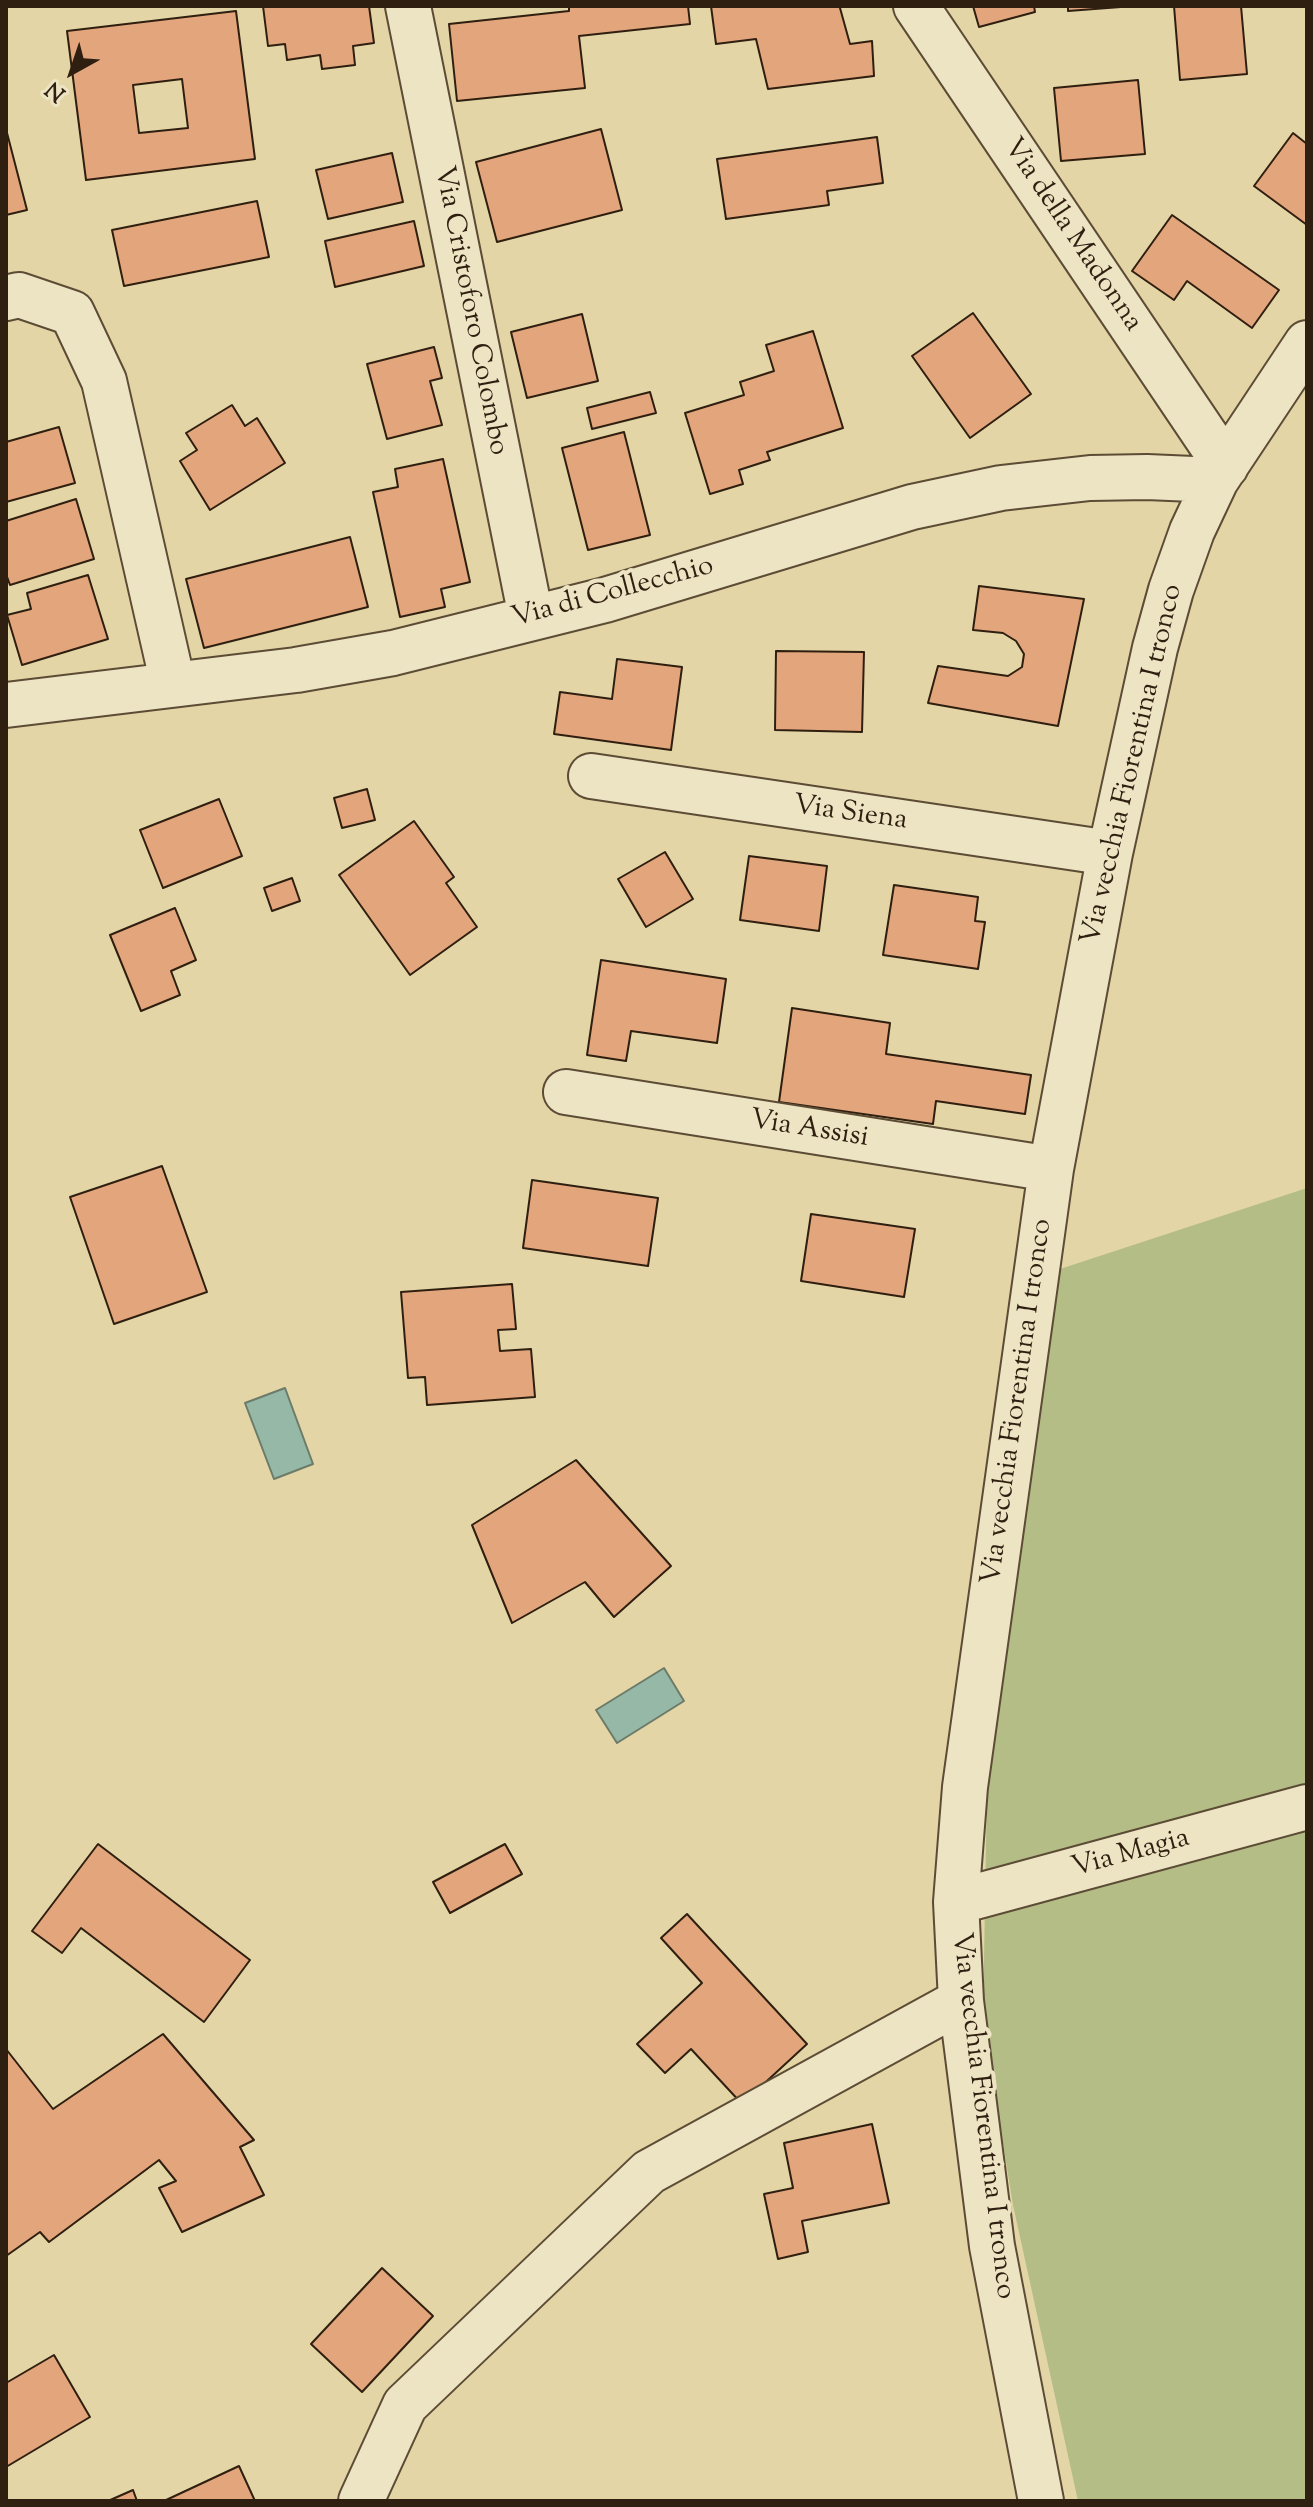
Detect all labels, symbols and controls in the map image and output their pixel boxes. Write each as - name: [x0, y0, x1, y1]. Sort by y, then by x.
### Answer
- north arrow: [32, 32, 112, 112]
- text: N: [40, 72, 74, 108]
- street label: Via della Madonna: [994, 133, 1148, 339]
- street label: Via Cristoforo Colombo: [424, 164, 514, 458]
- street label: Via di Collecchio: [508, 551, 718, 637]
- street label: Via vecchia Fiorentina I tronco: [1076, 582, 1192, 948]
- street label: Via Siena: [791, 790, 909, 840]
- street label: Via Assisi: [747, 1105, 871, 1157]
- street label: Via vecchia Fiorentina I tronco: [977, 1217, 1061, 1587]
- street label: Via Magia: [1068, 1823, 1194, 1887]
- street label: Via vecchia Fiorentina I tronco: [942, 1931, 1020, 2301]

